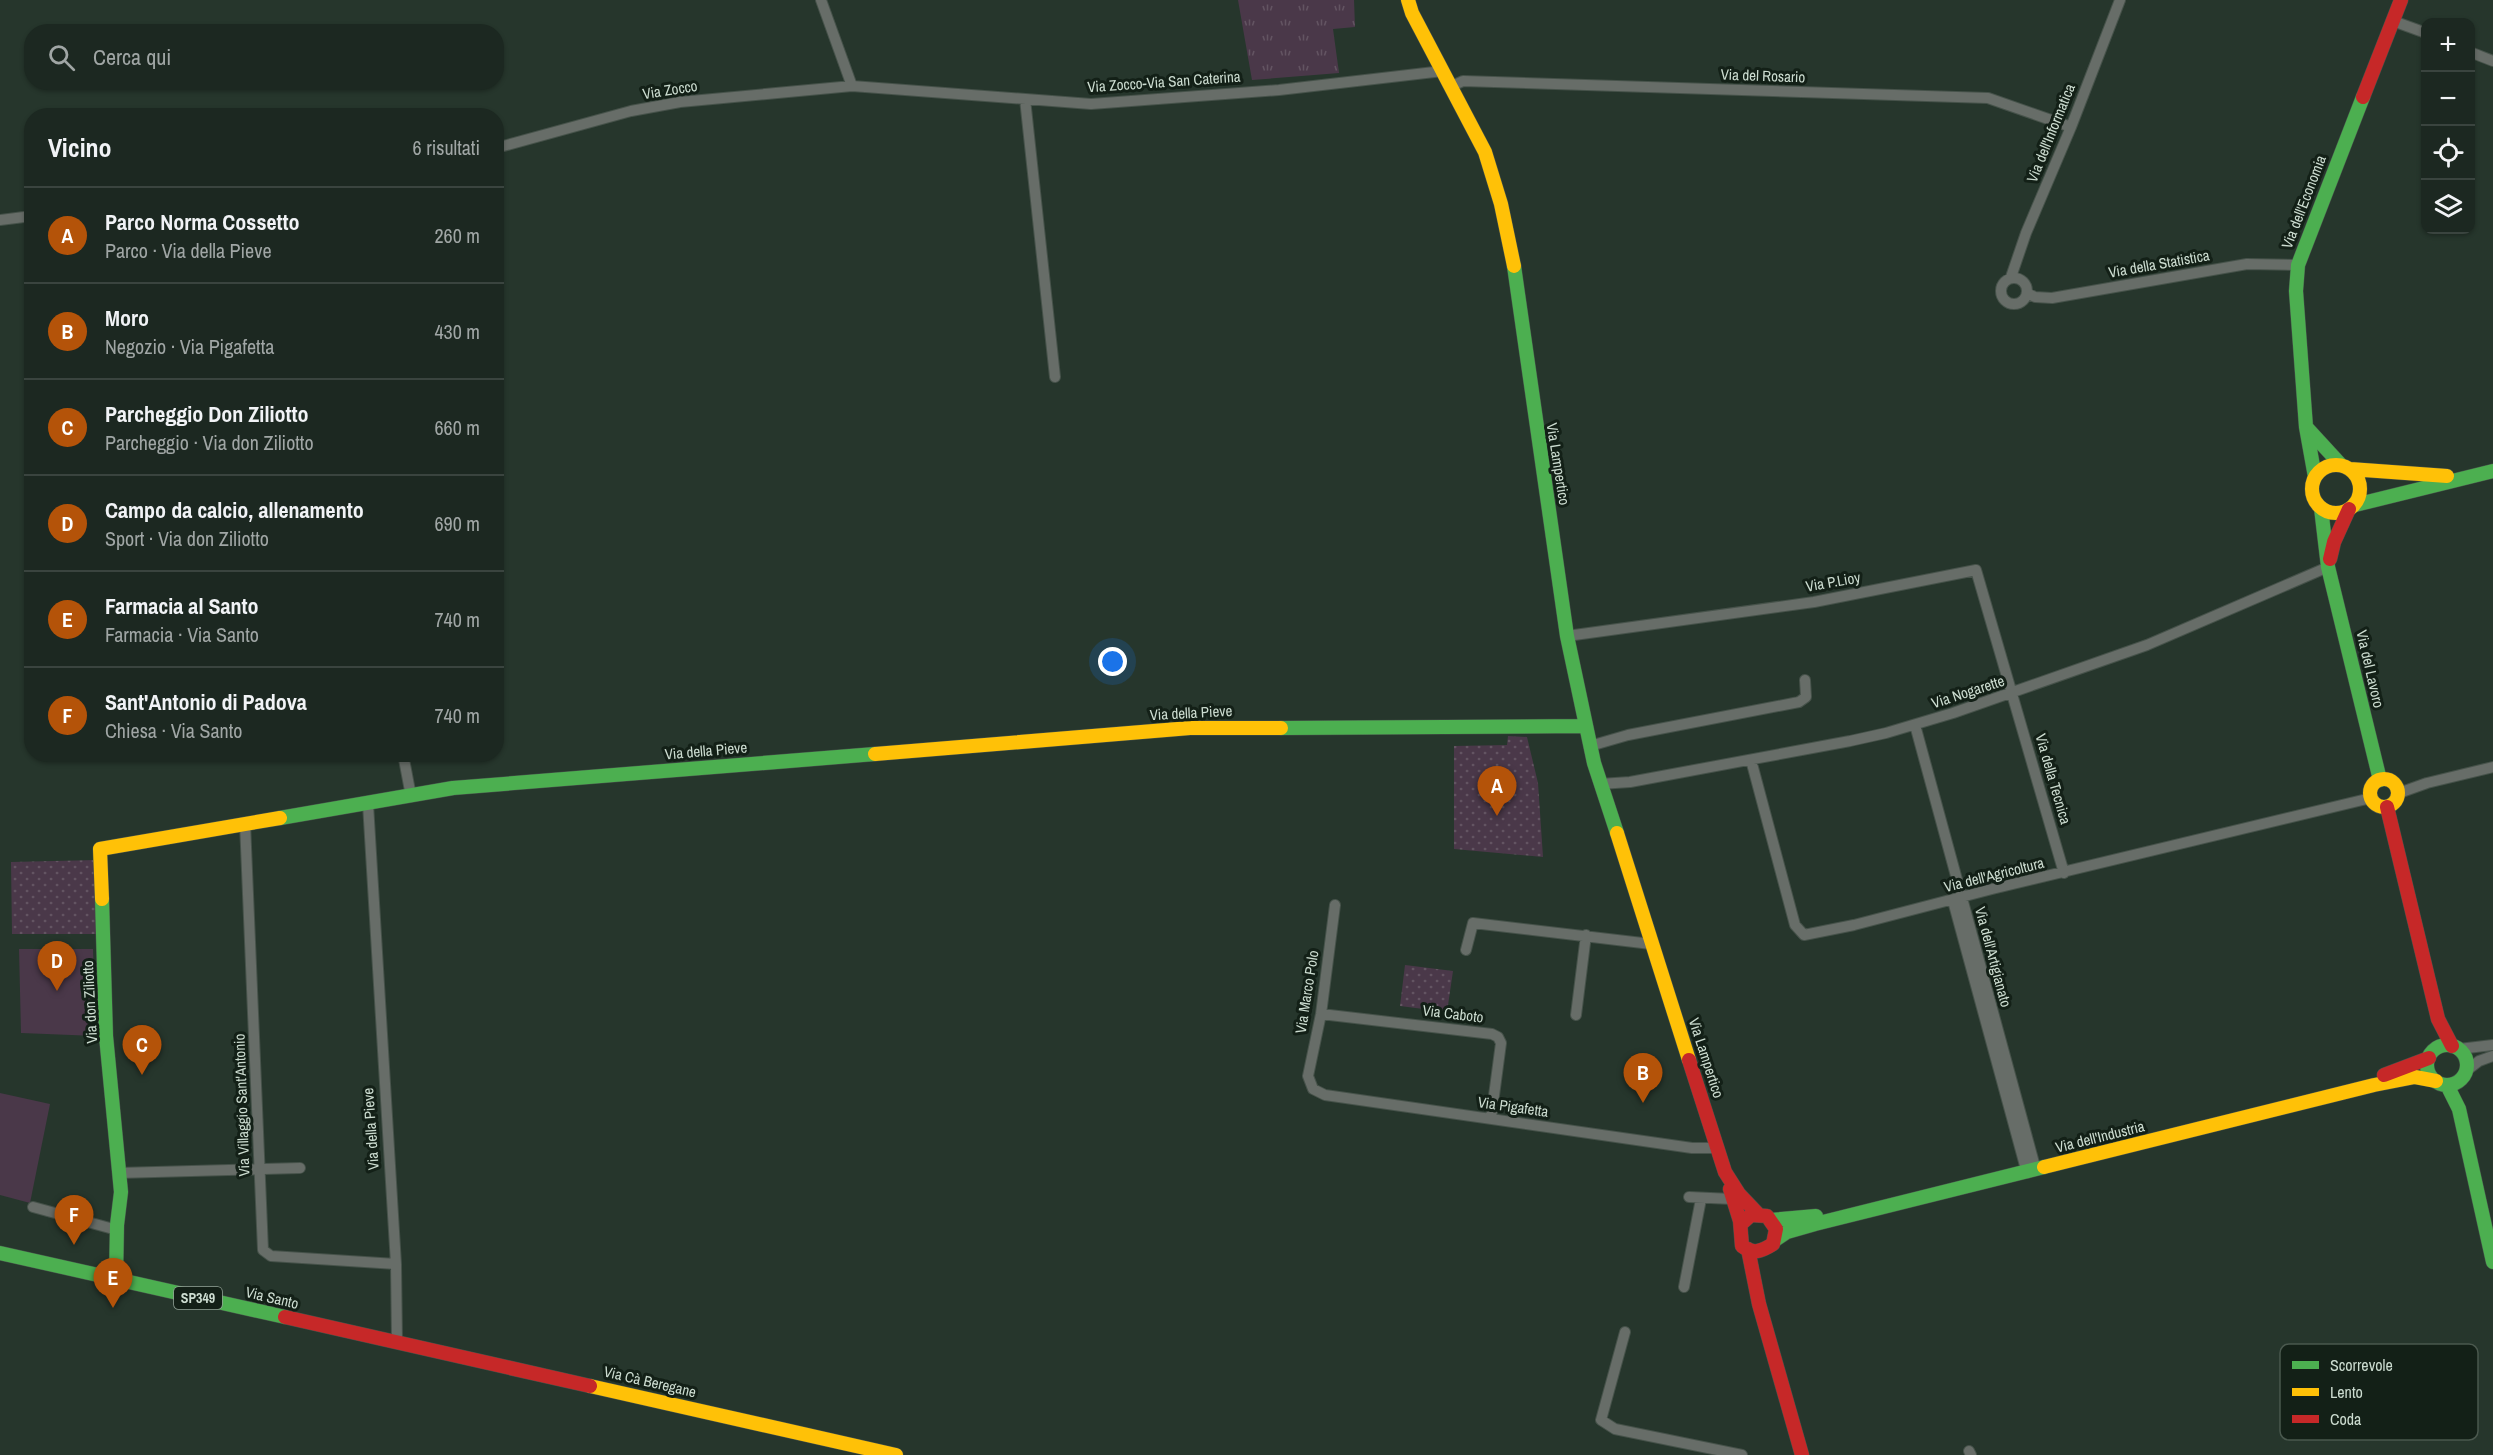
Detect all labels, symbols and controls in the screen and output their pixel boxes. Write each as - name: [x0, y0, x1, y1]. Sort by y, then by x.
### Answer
- map controls: [2421, 18, 2475, 234]
- button: +: [2421, 18, 2475, 72]
- search box: [24, 24, 504, 90]
- icon: search: [45, 41, 78, 74]
- text: Cerca qui: [93, 42, 171, 72]
- street label: Via del Rosario: [1720, 64, 1806, 87]
- street label: Via Zocco-Via San Caterina: [1087, 66, 1241, 97]
- button: −: [2421, 72, 2475, 126]
- street label: Via Zocco: [641, 75, 699, 104]
- street label: Via dell'Informatica: [2021, 80, 2080, 185]
- button: locate: [2421, 126, 2475, 180]
- text: Vicino: [48, 130, 112, 165]
- text: 6 risultati: [413, 134, 480, 161]
- street label: Via dell'Economia: [2276, 152, 2331, 252]
- button: layers: [2421, 180, 2475, 234]
- text: Parco Norma Cossetto: [105, 207, 299, 237]
- text: A: [62, 222, 73, 249]
- text: 260 m: [434, 222, 480, 249]
- text: Parco · Via della Pieve: [105, 237, 272, 264]
- street label: Via della Statistica: [2107, 244, 2211, 283]
- text: Moro: [105, 303, 149, 333]
- text: B: [62, 318, 73, 345]
- text: 430 m: [434, 318, 480, 345]
- text: Negozio · Via Pigafetta: [105, 333, 274, 360]
- text: Parcheggio Don Ziliotto: [105, 399, 308, 429]
- text: C: [62, 414, 73, 441]
- text: 660 m: [434, 414, 480, 441]
- street label: Via Lampertico: [1542, 421, 1575, 507]
- text: Parcheggio · Via don Ziliotto: [105, 429, 314, 456]
- text: Campo da calcio, allenamento: [105, 495, 364, 525]
- text: D: [62, 510, 73, 537]
- text: 690 m: [434, 510, 480, 537]
- text: Sport · Via don Ziliotto: [105, 525, 269, 552]
- street label: Via P.Lioy: [1804, 566, 1863, 597]
- text: Farmacia al Santo: [105, 591, 259, 621]
- text: E: [62, 606, 73, 633]
- text: 740 m: [434, 606, 480, 633]
- text: Farmacia · Via Santo: [105, 621, 259, 648]
- street label: Via del Lavoro: [2351, 628, 2390, 710]
- your location: [1098, 647, 1127, 676]
- street label: Via Nogarette: [1929, 670, 2007, 713]
- text: Sant'Antonio di Padova: [105, 687, 307, 717]
- street label: Via della Pieve: [1149, 700, 1233, 725]
- text: F: [62, 702, 73, 729]
- text: 740 m: [434, 702, 480, 729]
- text: Chiesa · Via Santo: [105, 717, 242, 744]
- street label: Via della Tecnica: [2031, 731, 2076, 827]
- street label: Via della Pieve: [664, 736, 748, 765]
- pin: A: [1478, 766, 1516, 816]
- street label: Via dell'Agricoltura: [1942, 852, 2046, 897]
- street label: Via dell'Artigianato: [1970, 904, 2017, 1010]
- pin: D: [38, 942, 76, 991]
- street label: Via Marco Polo: [1290, 949, 1323, 1035]
- street label: Via don Ziliotto: [77, 960, 102, 1044]
- street label: Via Caboto: [1421, 999, 1485, 1028]
- street label: Via Lampertico: [1684, 1015, 1729, 1101]
- pin: C: [122, 1026, 162, 1075]
- street label: Via Villaggio Sant'Antonio: [229, 1033, 254, 1177]
- pin: B: [1624, 1054, 1662, 1103]
- street label: Via della Pieve: [357, 1087, 384, 1171]
- street label: Via Pigafetta: [1476, 1091, 1550, 1122]
- street label: Via dell'Industria: [2053, 1115, 2147, 1158]
- pin: F: [54, 1196, 94, 1245]
- pin: E: [94, 1258, 132, 1308]
- street label: Via Santo: [244, 1281, 301, 1314]
- road number: SP349: [174, 1287, 222, 1309]
- legend: [2280, 1344, 2478, 1440]
- text: Scorrevole: [2330, 1354, 2393, 1376]
- street label: Via Cà Beregane: [602, 1361, 699, 1402]
- text: Lento: [2330, 1381, 2363, 1403]
- text: Coda: [2330, 1408, 2362, 1430]

